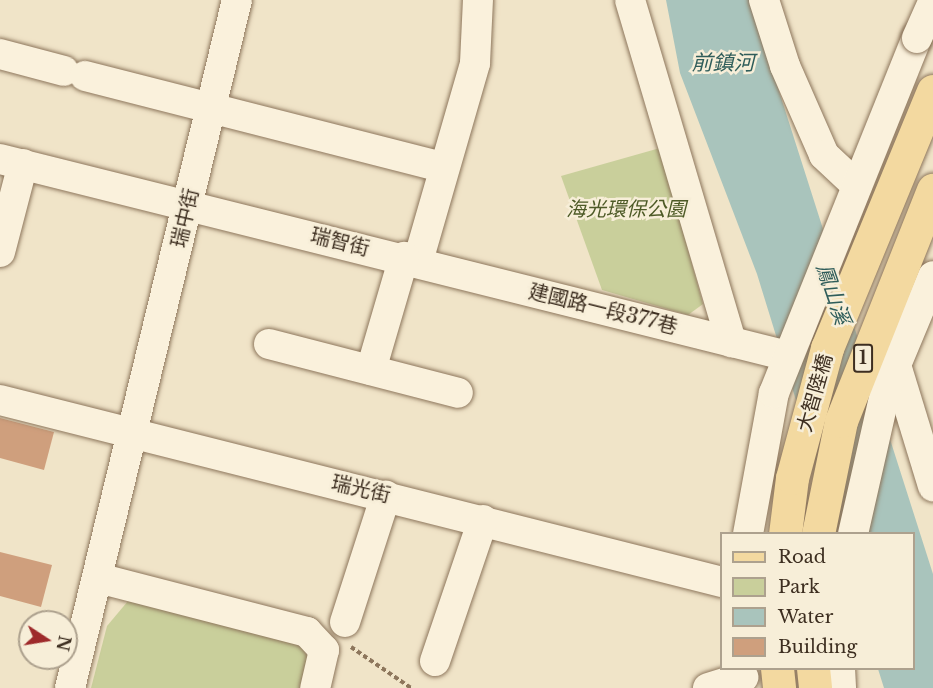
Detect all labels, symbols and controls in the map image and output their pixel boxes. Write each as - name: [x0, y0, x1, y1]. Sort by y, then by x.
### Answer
- water label: 前鎮河: [692, 50, 754, 76]
- street label: 瑞中街: [167, 186, 203, 250]
- park label: 海光環保公園: [566, 197, 686, 221]
- street label: 瑞智街: [308, 223, 372, 261]
- water label: 鳳山溪: [811, 260, 855, 328]
- street label: 建國路一段377巷: [526, 279, 680, 339]
- road number: 1: [852, 343, 874, 373]
- street label: 大智陸橋: [792, 351, 838, 435]
- street label: 瑞光街: [329, 471, 393, 507]
- legend: [720, 532, 915, 670]
- text: Road: [778, 546, 826, 568]
- text: Park: [778, 576, 820, 598]
- text: Water: [778, 606, 833, 628]
- north arrow: [18, 610, 78, 670]
- text: N: [52, 634, 75, 653]
- text: Building: [778, 636, 857, 658]

